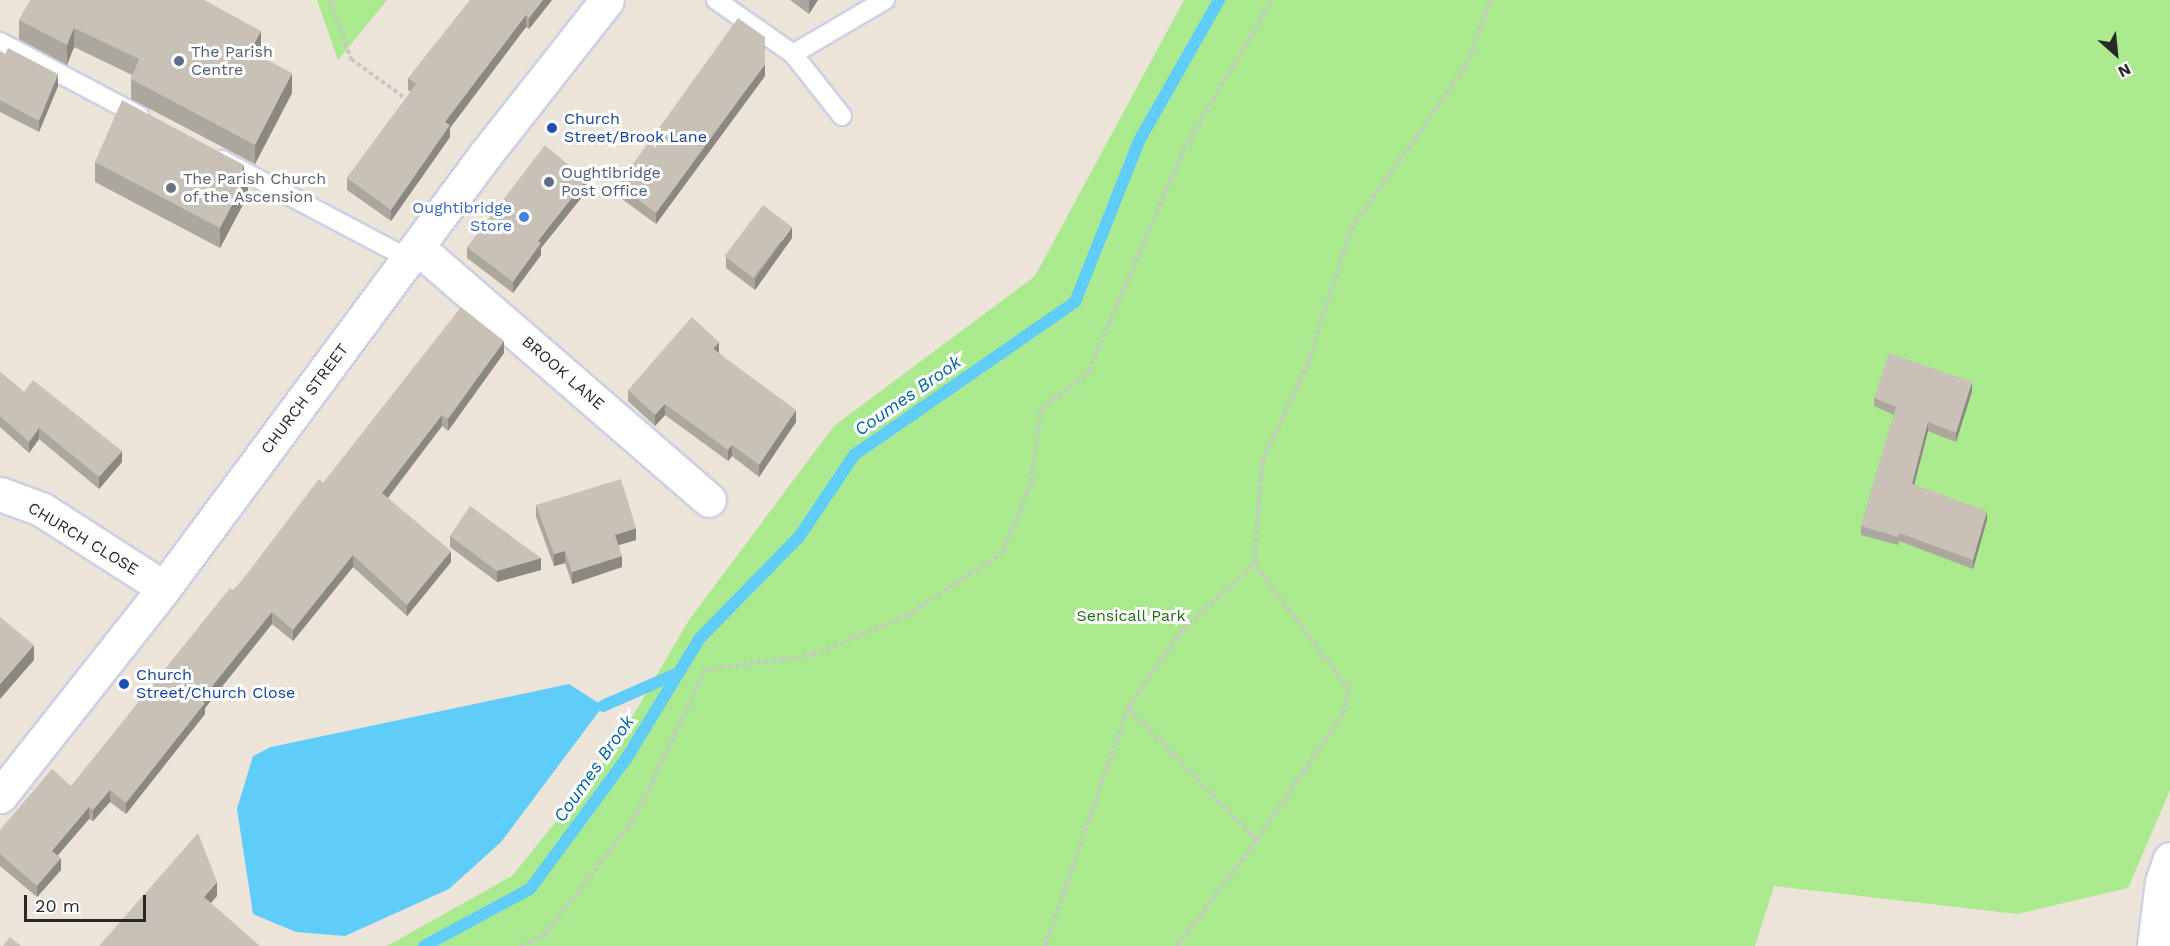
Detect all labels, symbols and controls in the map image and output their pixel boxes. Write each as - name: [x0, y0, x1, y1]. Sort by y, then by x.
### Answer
- north arrow: [2086, 24, 2146, 84]
- place label: The Parish Centre: [191, 42, 273, 80]
- marker: The Parish Centre: [172, 54, 186, 68]
- text: N: [2115, 59, 2134, 82]
- place label: Church Street/Brook Lane: [564, 109, 707, 147]
- marker: Church Street/Brook Lane: [545, 121, 559, 135]
- place label: Oughtibridge Post Office: [561, 163, 661, 201]
- place label: The Parish Church of the Ascension: [183, 169, 326, 207]
- marker: Oughtibridge Post Office: [542, 175, 556, 189]
- marker: The Parish Church of the Ascension: [164, 181, 178, 195]
- place label: Oughtibridge Store: [412, 198, 512, 236]
- marker: Oughtibridge Store: [517, 210, 531, 224]
- street label: BROOK LANE: [518, 332, 608, 414]
- street label: CHURCH STREET: [257, 340, 353, 458]
- water label: Coumes Brook: [851, 351, 965, 441]
- street label: CHURCH CLOSE: [24, 498, 142, 580]
- park label: Sensicall Park: [1076, 606, 1186, 626]
- place label: Church Street/Church Close: [136, 665, 295, 703]
- marker: Church Street/Church Close: [117, 677, 131, 691]
- water label: Coumes Brook: [549, 712, 639, 826]
- scale bar: [27, 883, 148, 921]
- text: 20 m: [35, 895, 80, 916]

